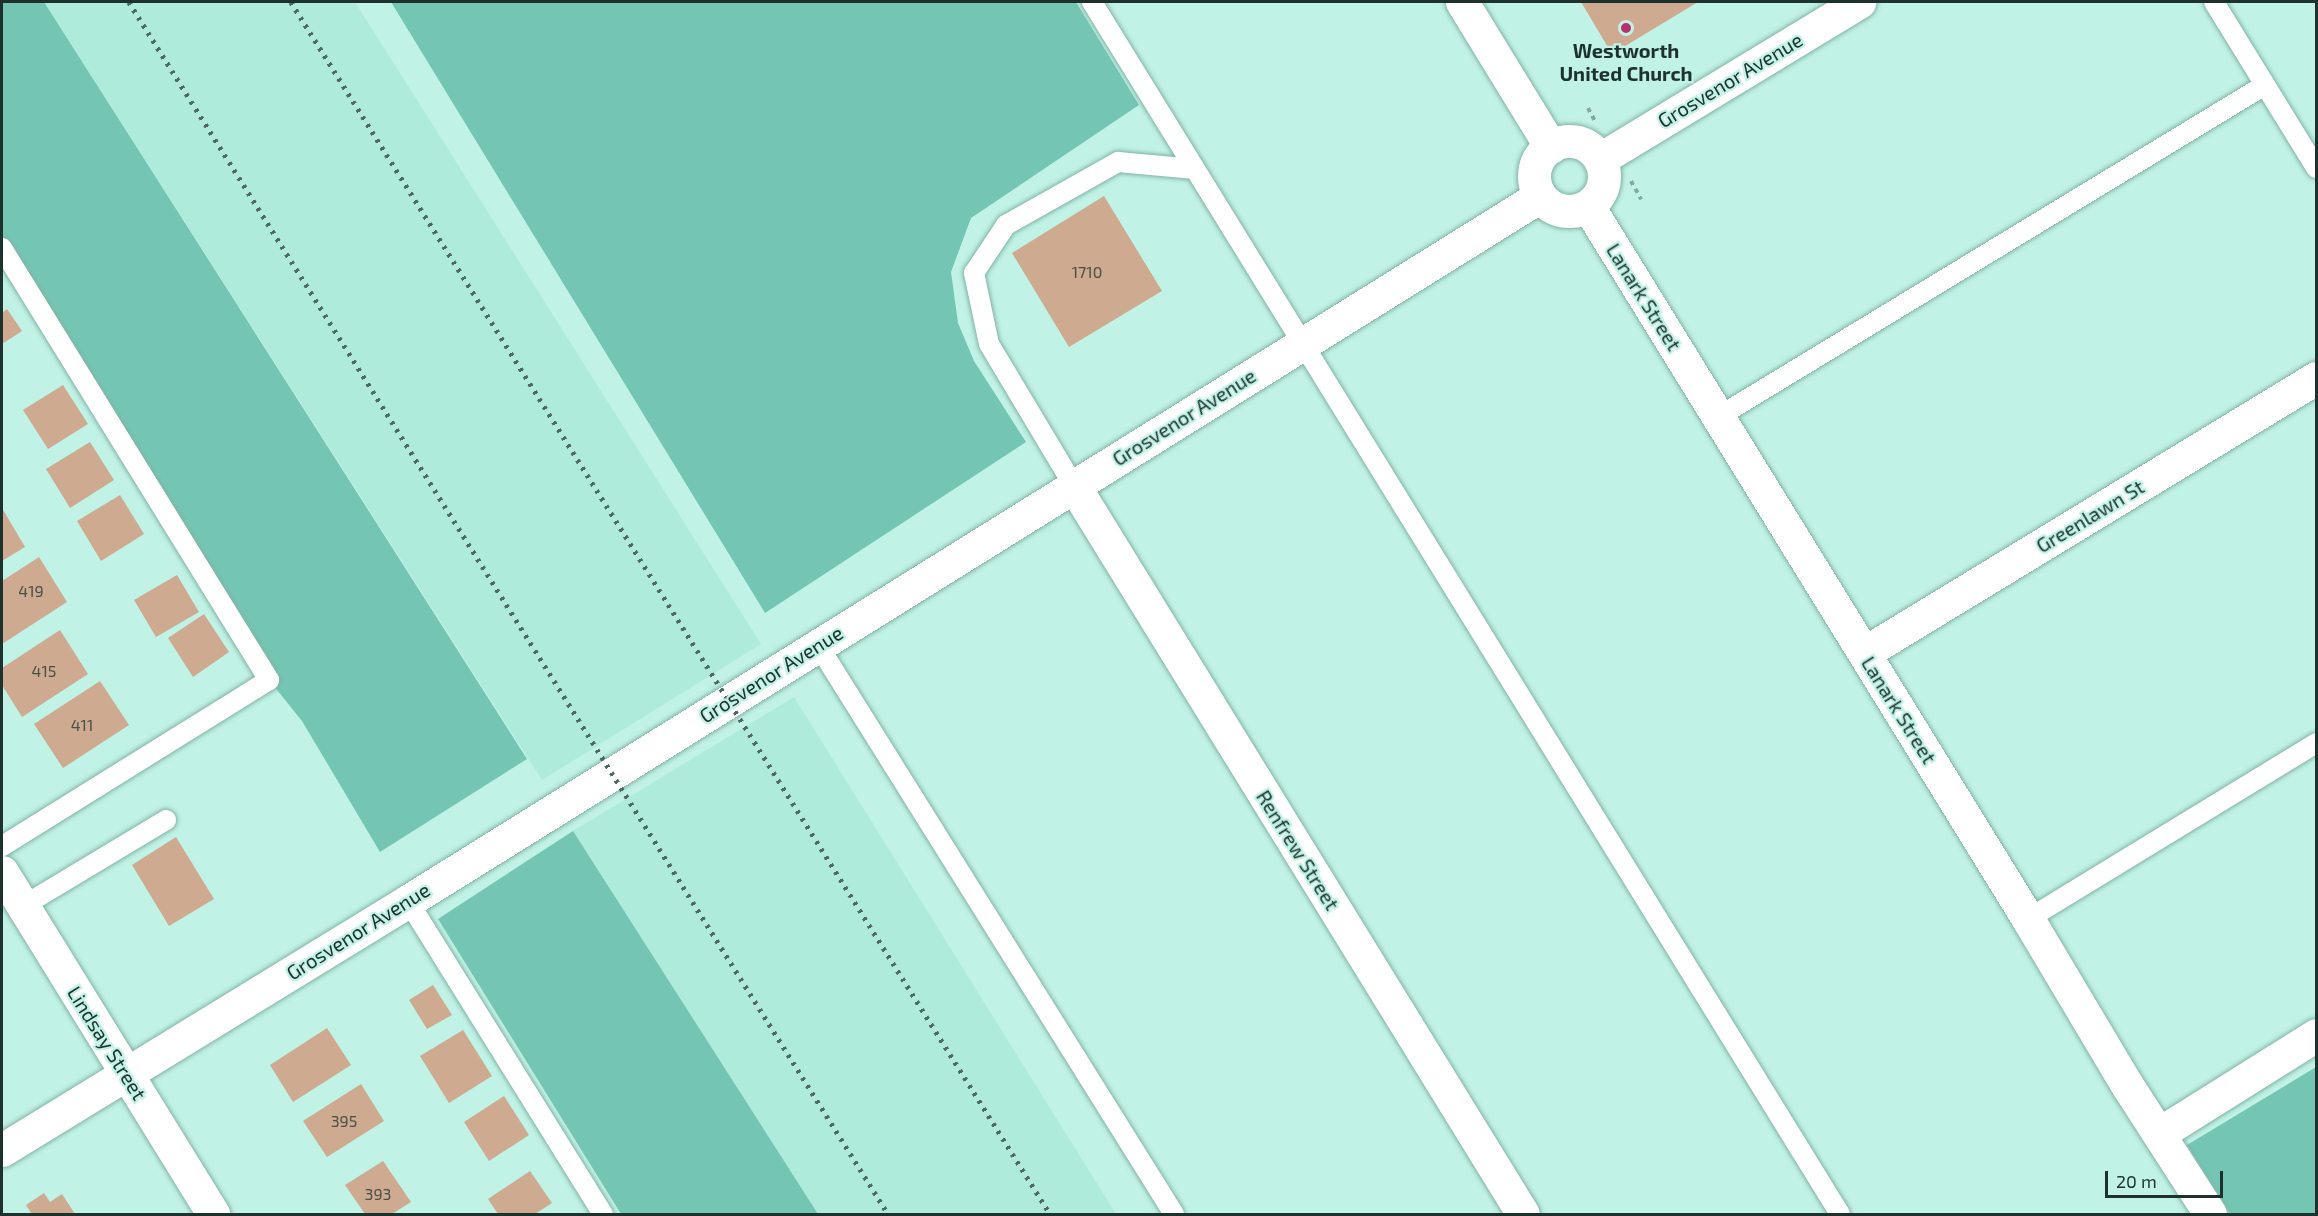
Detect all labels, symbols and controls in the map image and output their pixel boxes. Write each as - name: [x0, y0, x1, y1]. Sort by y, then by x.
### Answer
- marker: Westworth United Church: [1619, 21, 1633, 35]
- street label: Grosvenor Avenue: [1653, 27, 1807, 133]
- place label: Westworth United Church: [1559, 38, 1693, 85]
- street label: Lanark Street: [1601, 239, 1687, 355]
- house number: 1710: [1072, 262, 1102, 282]
- street label: Grosvenor Avenue: [1107, 363, 1261, 471]
- street label: Greenlawn St: [2032, 474, 2148, 558]
- house number: 419: [18, 581, 44, 601]
- street label: Grosvenor Avenue: [694, 620, 848, 728]
- street label: Lanark Street: [1856, 652, 1942, 768]
- house number: 415: [32, 661, 56, 681]
- house number: 411: [71, 715, 93, 735]
- street label: Renfrew Street: [1251, 785, 1345, 915]
- street label: Grosvenor Avenue: [281, 877, 435, 985]
- street label: Lindsay Street: [62, 981, 152, 1105]
- house number: 395: [331, 1111, 357, 1131]
- scale bar: [2108, 1159, 2226, 1197]
- text: 20 m: [2116, 1170, 2157, 1192]
- house number: 393: [365, 1184, 391, 1204]

